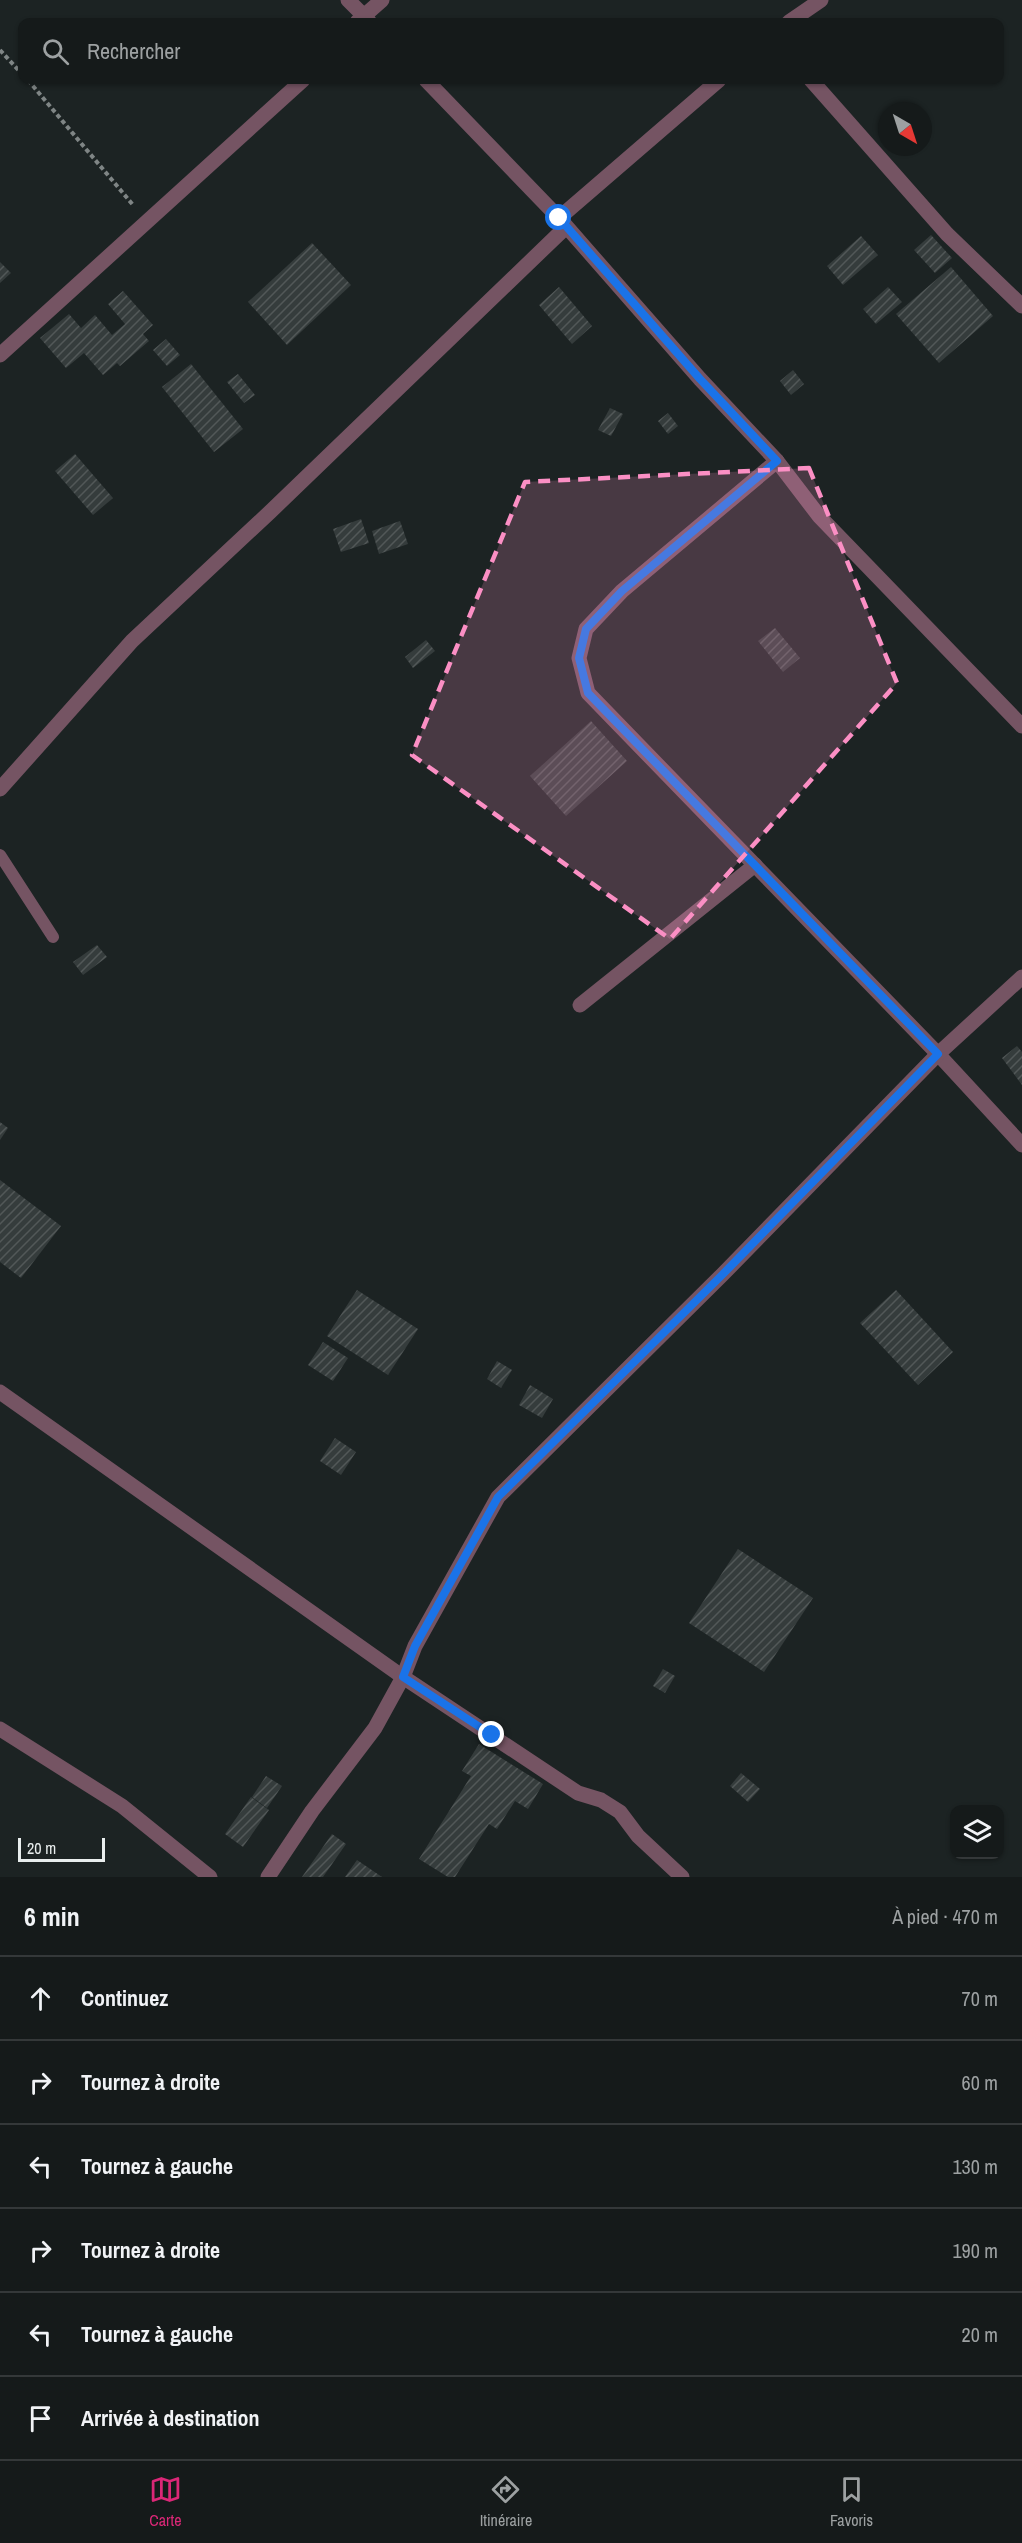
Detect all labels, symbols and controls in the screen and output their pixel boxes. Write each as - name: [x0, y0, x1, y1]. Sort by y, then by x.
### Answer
- search box: [18, 18, 1004, 84]
- icon: search: [39, 35, 72, 68]
- text: Rechercher: [87, 36, 180, 66]
- north arrow: [878, 102, 932, 156]
- route start: [545, 204, 571, 230]
- route end: [478, 1721, 504, 1747]
- map controls: [950, 1805, 1004, 1859]
- button: layers: [950, 1805, 1004, 1859]
- scale bar: [18, 1835, 105, 1862]
- text: 20 m: [27, 1837, 56, 1859]
- text: 6 min: [24, 1899, 80, 1934]
- text: À pied · 470 m: [892, 1903, 998, 1930]
- icon: ahead: [24, 1982, 57, 2015]
- text: Continuez: [81, 1983, 168, 2013]
- text: 70 m: [962, 1985, 998, 2012]
- icon: right: [24, 2066, 57, 2099]
- text: Tournez à droite: [81, 2067, 220, 2097]
- text: 60 m: [962, 2069, 998, 2096]
- icon: left: [24, 2150, 57, 2183]
- text: Tournez à gauche: [81, 2151, 233, 2181]
- text: 130 m: [952, 2153, 998, 2180]
- icon: right: [24, 2234, 57, 2267]
- text: Tournez à droite: [81, 2235, 220, 2265]
- text: 190 m: [952, 2237, 998, 2264]
- icon: left: [24, 2318, 57, 2351]
- text: Tournez à gauche: [81, 2319, 233, 2349]
- text: 20 m: [962, 2321, 998, 2348]
- icon: arrive: [24, 2402, 57, 2435]
- text: Arrivée à destination: [81, 2403, 259, 2433]
- tab: Carte: [149, 2473, 182, 2531]
- tab: Itinéraire: [480, 2473, 532, 2531]
- tab: Favoris: [830, 2473, 873, 2531]

